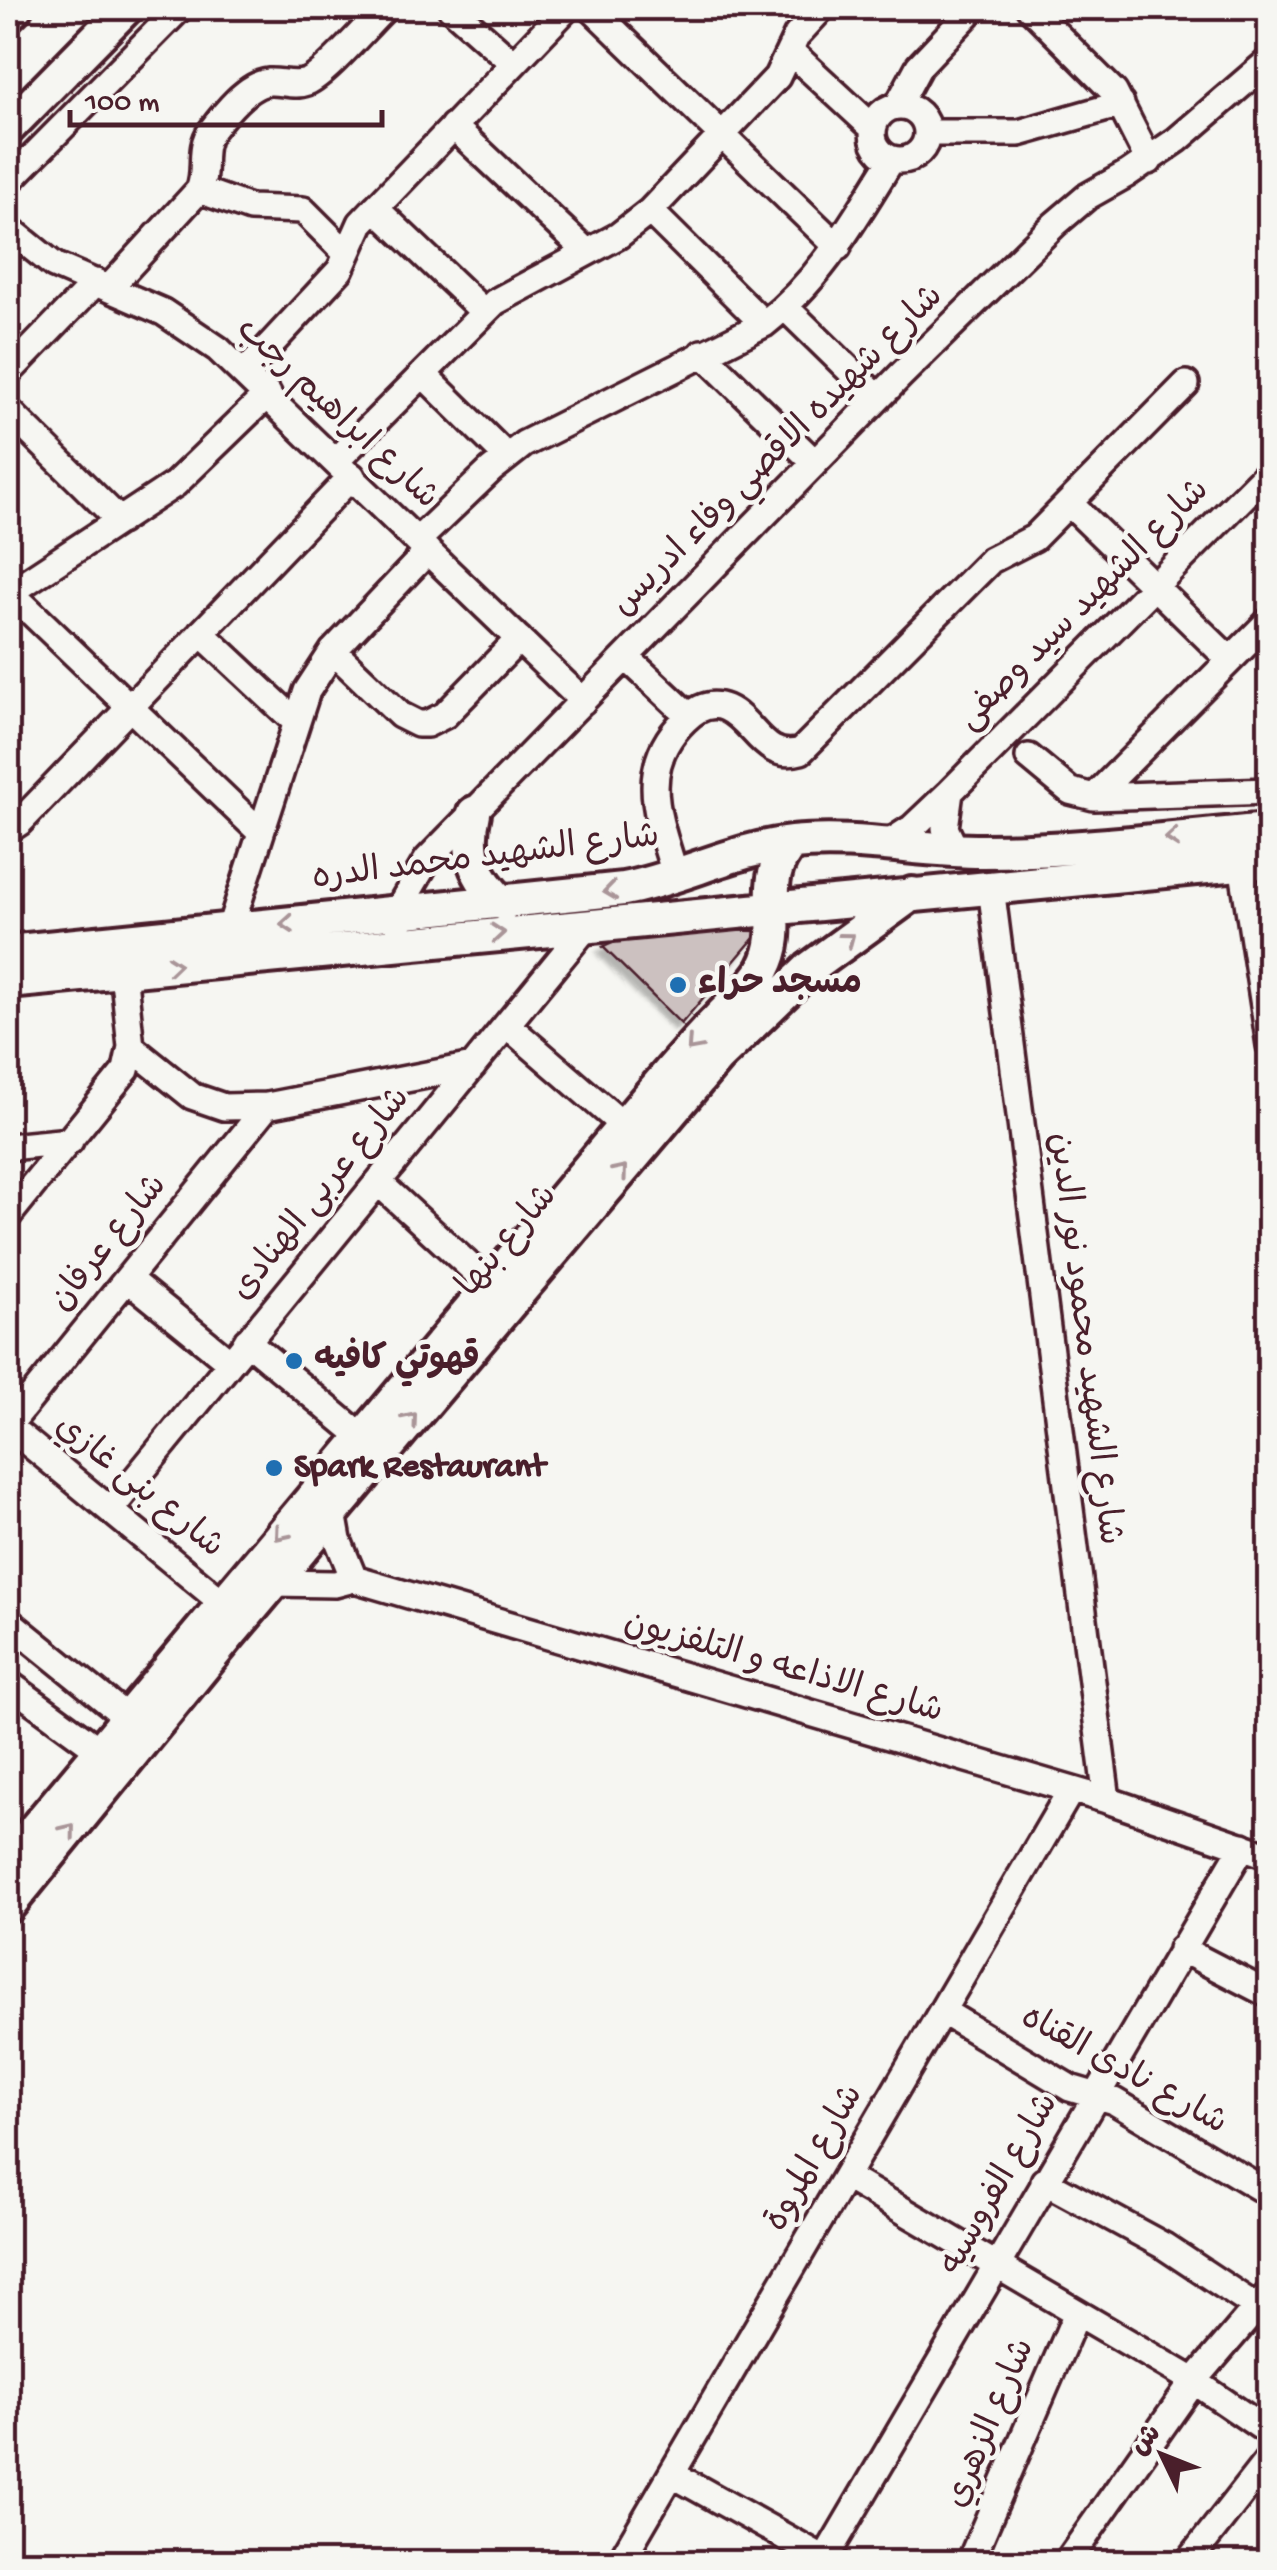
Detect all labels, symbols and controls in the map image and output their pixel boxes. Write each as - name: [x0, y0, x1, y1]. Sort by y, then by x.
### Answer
- scale bar: [70, 65, 382, 127]
- text: 100 m: [84, 87, 160, 122]
- street label: شارع شهيده الاقصي وفاء ادريس: [605, 278, 957, 630]
- street label: شارع ابراهيم رجب: [225, 311, 446, 520]
- street label: شارع الشهيد سيد وصفى: [950, 471, 1220, 741]
- street label: شارع الشهيد محمد الدره: [310, 817, 662, 901]
- one-way arrow: [1164, 827, 1180, 849]
- one-way arrow: [602, 880, 618, 901]
- one-way arrow: [278, 912, 294, 934]
- one-way arrow: [490, 923, 506, 945]
- one-way arrow: [837, 934, 855, 951]
- one-way arrow: [167, 954, 183, 976]
- place label: مسجد حراء: [698, 965, 862, 1006]
- marker: مسجد حراء: [667, 974, 689, 996]
- one-way arrow: [687, 1033, 705, 1052]
- street label: شارع عربى الهنادى: [223, 1080, 421, 1310]
- street label: شارع الشهيد محمود نور الدين: [1037, 1130, 1129, 1548]
- one-way arrow: [609, 1164, 627, 1182]
- street label: شارع عرفان: [42, 1167, 178, 1321]
- street label: شارع بنها: [450, 1177, 568, 1307]
- place label: قهوتي كافيه: [314, 1337, 480, 1387]
- marker: قهوتي كافيه: [283, 1350, 305, 1372]
- street label: شارع بنى غازي: [45, 1407, 231, 1569]
- one-way arrow: [400, 1412, 418, 1431]
- place label: Spark Restaurant: [294, 1448, 549, 1489]
- marker: Spark Restaurant: [263, 1457, 285, 1479]
- one-way arrow: [275, 1523, 293, 1541]
- street label: شارع الاذاعه و التلفزيون: [619, 1604, 947, 1734]
- one-way arrow: [57, 1823, 75, 1841]
- street label: شارع نادى القناه: [1013, 1998, 1233, 2146]
- street label: شارع المروة: [758, 2078, 874, 2240]
- street label: شارع الفروسيه: [932, 2087, 1070, 2283]
- street label: شارع الزهري: [938, 2333, 1046, 2515]
- north arrow: [1112, 2405, 1212, 2505]
- text: ش: [1124, 2418, 1170, 2464]

